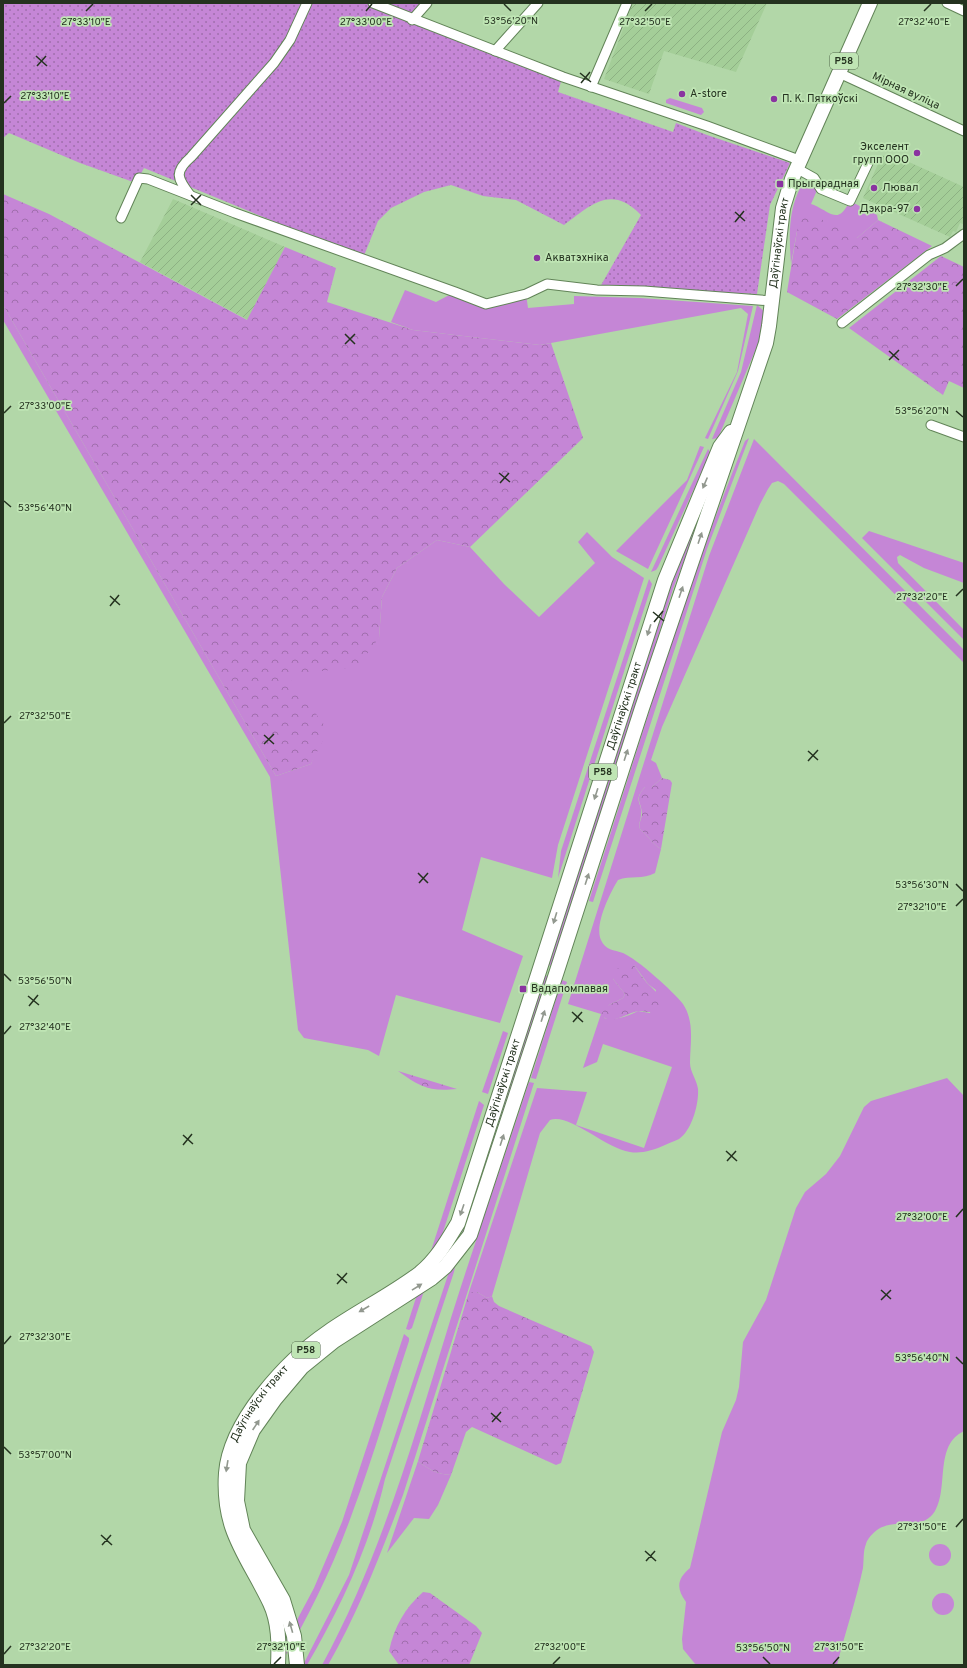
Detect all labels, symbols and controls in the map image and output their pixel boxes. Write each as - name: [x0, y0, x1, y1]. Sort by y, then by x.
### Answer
- text: 53°56'20"N: [484, 15, 538, 28]
- text: 27°33'10"E: [61, 16, 111, 29]
- text: 27°33'00"E: [340, 16, 392, 29]
- text: 27°32'50"E: [619, 16, 671, 29]
- text: 27°32'40"E: [898, 16, 950, 29]
- road number: Р58: [830, 53, 858, 69]
- street label: Мірная вуліца: [870, 69, 942, 113]
- place label: А-store: [690, 87, 727, 101]
- marker: А-store: [677, 89, 687, 99]
- text: 27°33'10"E: [20, 90, 70, 103]
- place label: П. К. Пяткоўскі: [782, 92, 858, 106]
- marker: П. К. Пяткоўскі: [769, 94, 779, 104]
- place label: Экселент групп ООО: [853, 140, 909, 167]
- marker: Экселент групп ООО: [912, 148, 922, 158]
- place label: Прыгарадная: [788, 177, 859, 191]
- marker: Прыгарадная: [775, 179, 785, 189]
- place label: Лювал: [882, 181, 919, 195]
- marker: Лювал: [869, 183, 879, 193]
- street label: Даўгінаўскі тракт: [767, 196, 793, 289]
- place label: Дэкра-97: [859, 202, 909, 216]
- marker: Дэкра-97: [912, 204, 922, 214]
- place label: Акватэхніка: [545, 251, 609, 265]
- marker: Акватэхніка: [532, 253, 542, 263]
- text: 27°32'30"E: [896, 281, 948, 294]
- text: 27°33'00"E: [19, 400, 71, 413]
- text: 53°56'20"N: [895, 405, 949, 418]
- one-way arrow: [702, 478, 708, 490]
- text: 53°56'40"N: [18, 502, 72, 515]
- one-way arrow: [697, 532, 703, 544]
- one-way arrow: [679, 586, 685, 598]
- text: 27°32'20"E: [896, 591, 948, 604]
- one-way arrow: [645, 625, 651, 637]
- street label: Даўгінаўскі тракт: [604, 660, 645, 752]
- text: 27°32'50"E: [19, 710, 71, 723]
- one-way arrow: [623, 749, 629, 761]
- road number: Р58: [589, 764, 617, 780]
- one-way arrow: [592, 788, 598, 800]
- one-way arrow: [584, 873, 590, 885]
- text: 53°56'30"N: [895, 879, 949, 892]
- text: 27°32'10"E: [897, 901, 947, 914]
- one-way arrow: [552, 912, 558, 924]
- text: 53°56'50"N: [18, 975, 72, 988]
- place label: Вадапомпавая: [531, 982, 608, 996]
- marker: Вадапомпавая: [518, 984, 528, 994]
- one-way arrow: [540, 1010, 546, 1022]
- text: 27°32'40"E: [19, 1021, 71, 1034]
- street label: Даўгінаўскі тракт: [482, 1037, 524, 1129]
- one-way arrow: [499, 1133, 505, 1145]
- one-way arrow: [459, 1204, 465, 1216]
- text: 27°32'00"E: [896, 1211, 948, 1224]
- one-way arrow: [412, 1283, 422, 1291]
- one-way arrow: [358, 1306, 370, 1313]
- text: 27°32'30"E: [19, 1331, 71, 1344]
- road number: Р58: [292, 1342, 320, 1358]
- text: 53°56'40"N: [895, 1352, 949, 1365]
- street label: Даўгінаўскі тракт: [227, 1362, 292, 1445]
- one-way arrow: [252, 1419, 260, 1430]
- text: 53°57'00"N: [18, 1449, 72, 1462]
- one-way arrow: [224, 1460, 230, 1472]
- text: 27°31'50"E: [897, 1521, 947, 1534]
- one-way arrow: [288, 1620, 294, 1632]
- text: 27°32'20"E: [19, 1641, 71, 1654]
- text: 27°32'10"E: [256, 1641, 306, 1654]
- text: 27°32'00"E: [534, 1641, 586, 1654]
- text: 27°31'50"E: [814, 1641, 864, 1654]
- text: 53°56'50"N: [736, 1642, 790, 1655]

